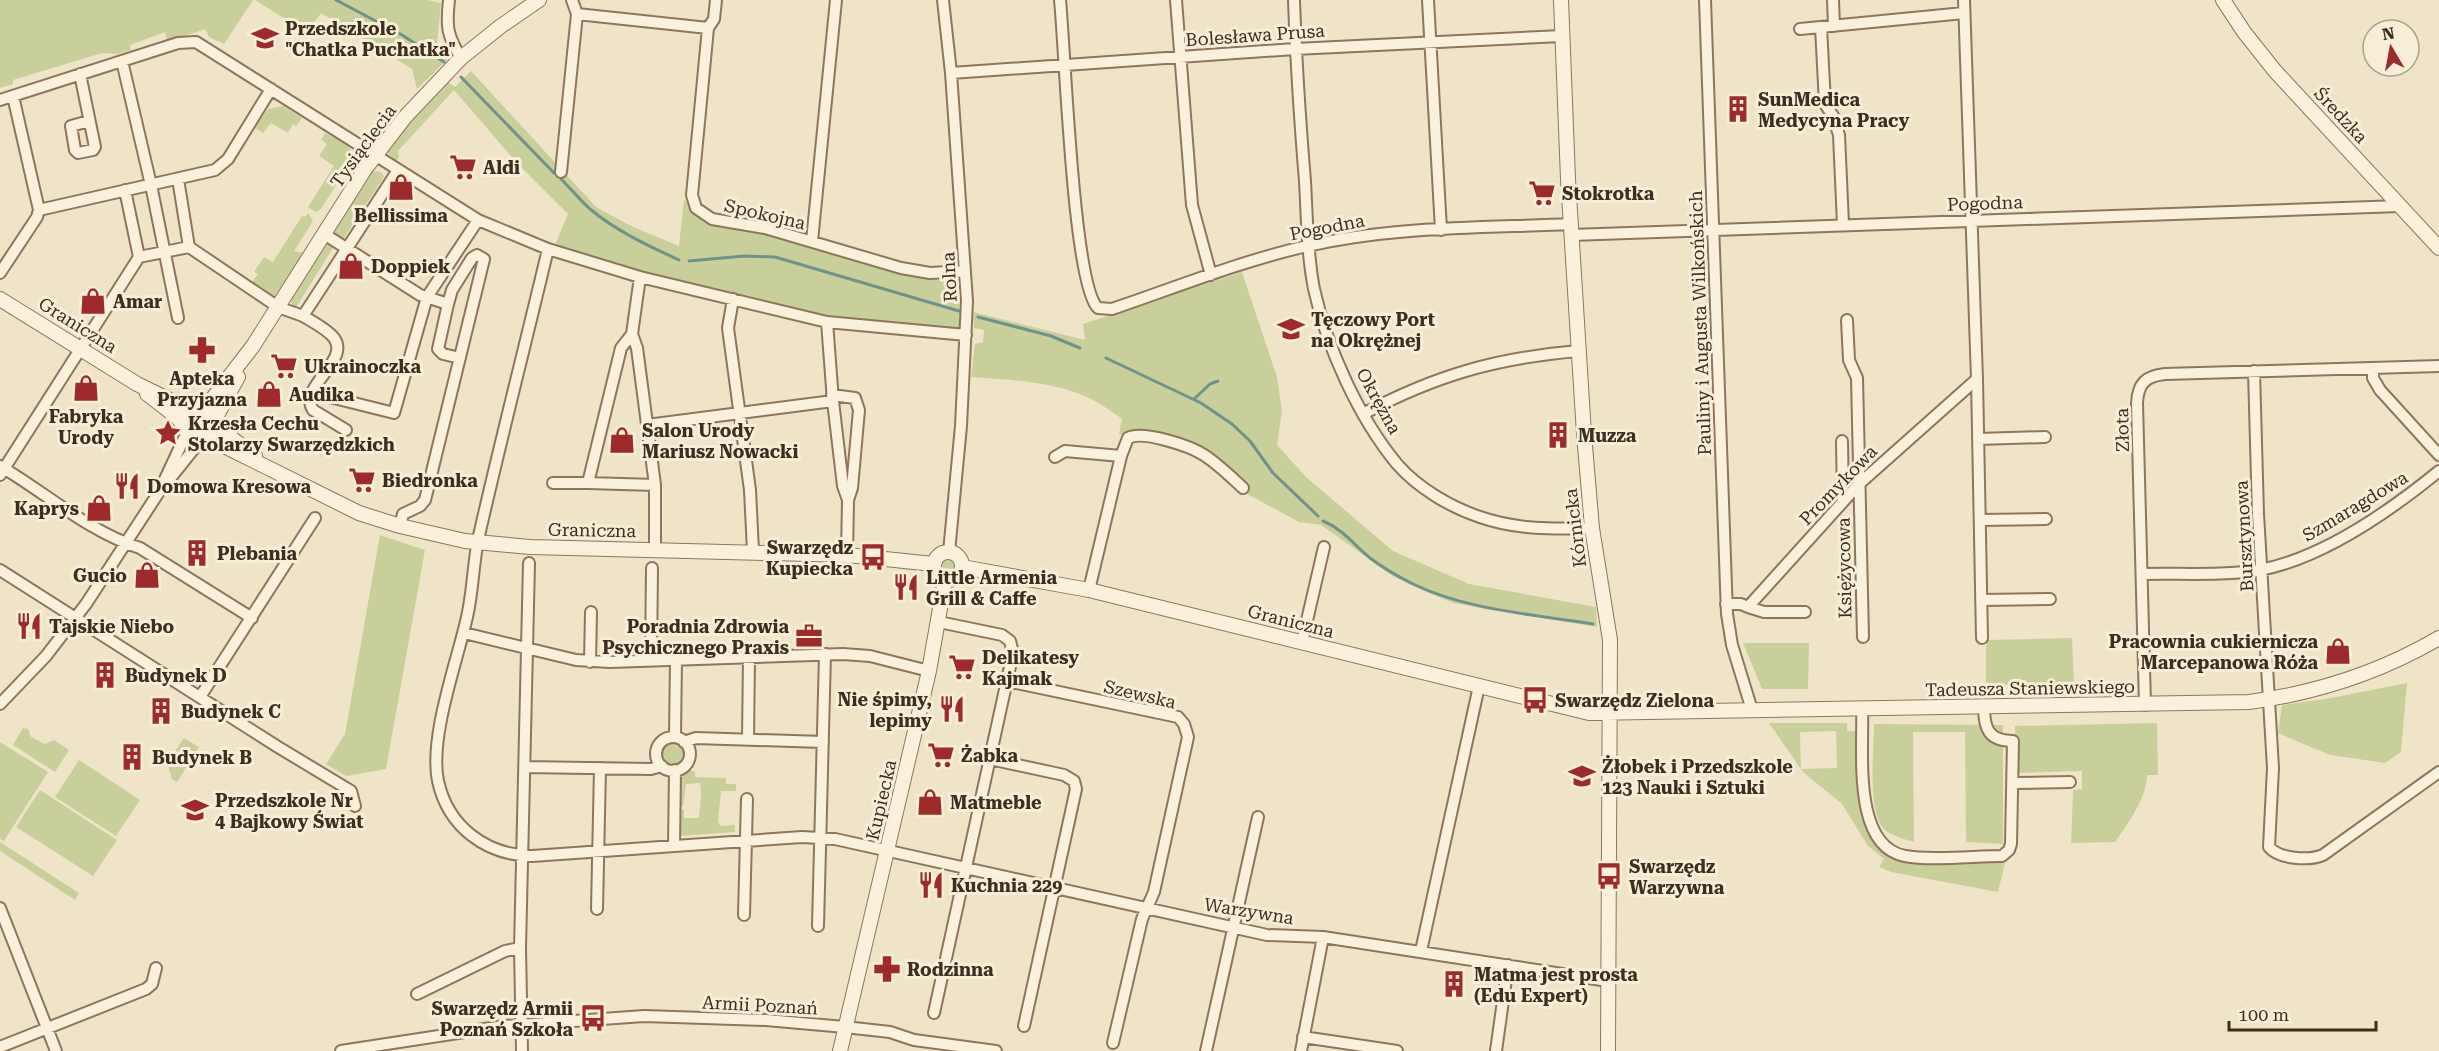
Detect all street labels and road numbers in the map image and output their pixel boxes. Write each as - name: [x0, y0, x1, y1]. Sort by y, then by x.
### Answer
- street label: Bolesława Prusa: [1185, 20, 1326, 50]
- street label: Średzka: [2310, 83, 2372, 148]
- street label: Tysiąclecia: [326, 100, 400, 192]
- street label: Pauliny i Augusta Wilkońskich: [1685, 190, 1715, 456]
- street label: Pogodna: [1947, 191, 2024, 215]
- street label: Spokojna: [722, 194, 808, 234]
- street label: Pogodna: [1288, 209, 1366, 245]
- street label: Rolna: [937, 251, 961, 303]
- street label: Graniczna: [35, 293, 121, 357]
- street label: Okrężna: [1352, 364, 1406, 438]
- street label: Złota: [2111, 407, 2133, 452]
- street label: Promykowa: [1795, 441, 1881, 529]
- street label: Szmaragdowa: [2299, 466, 2412, 546]
- street label: Bursztynowa: [2231, 479, 2257, 592]
- street label: Kórnicka: [1560, 487, 1590, 569]
- street label: Księżycowa: [1833, 517, 1855, 619]
- street label: Graniczna: [548, 519, 637, 541]
- street label: Graniczna: [1246, 600, 1337, 642]
- street label: Szewska: [1102, 676, 1178, 713]
- street label: Tadeusza Staniewskiego: [1925, 676, 2135, 700]
- street label: Kupiecka: [862, 758, 900, 842]
- street label: Warzywna: [1203, 894, 1296, 928]
- street label: Armii Poznań: [701, 991, 819, 1019]

